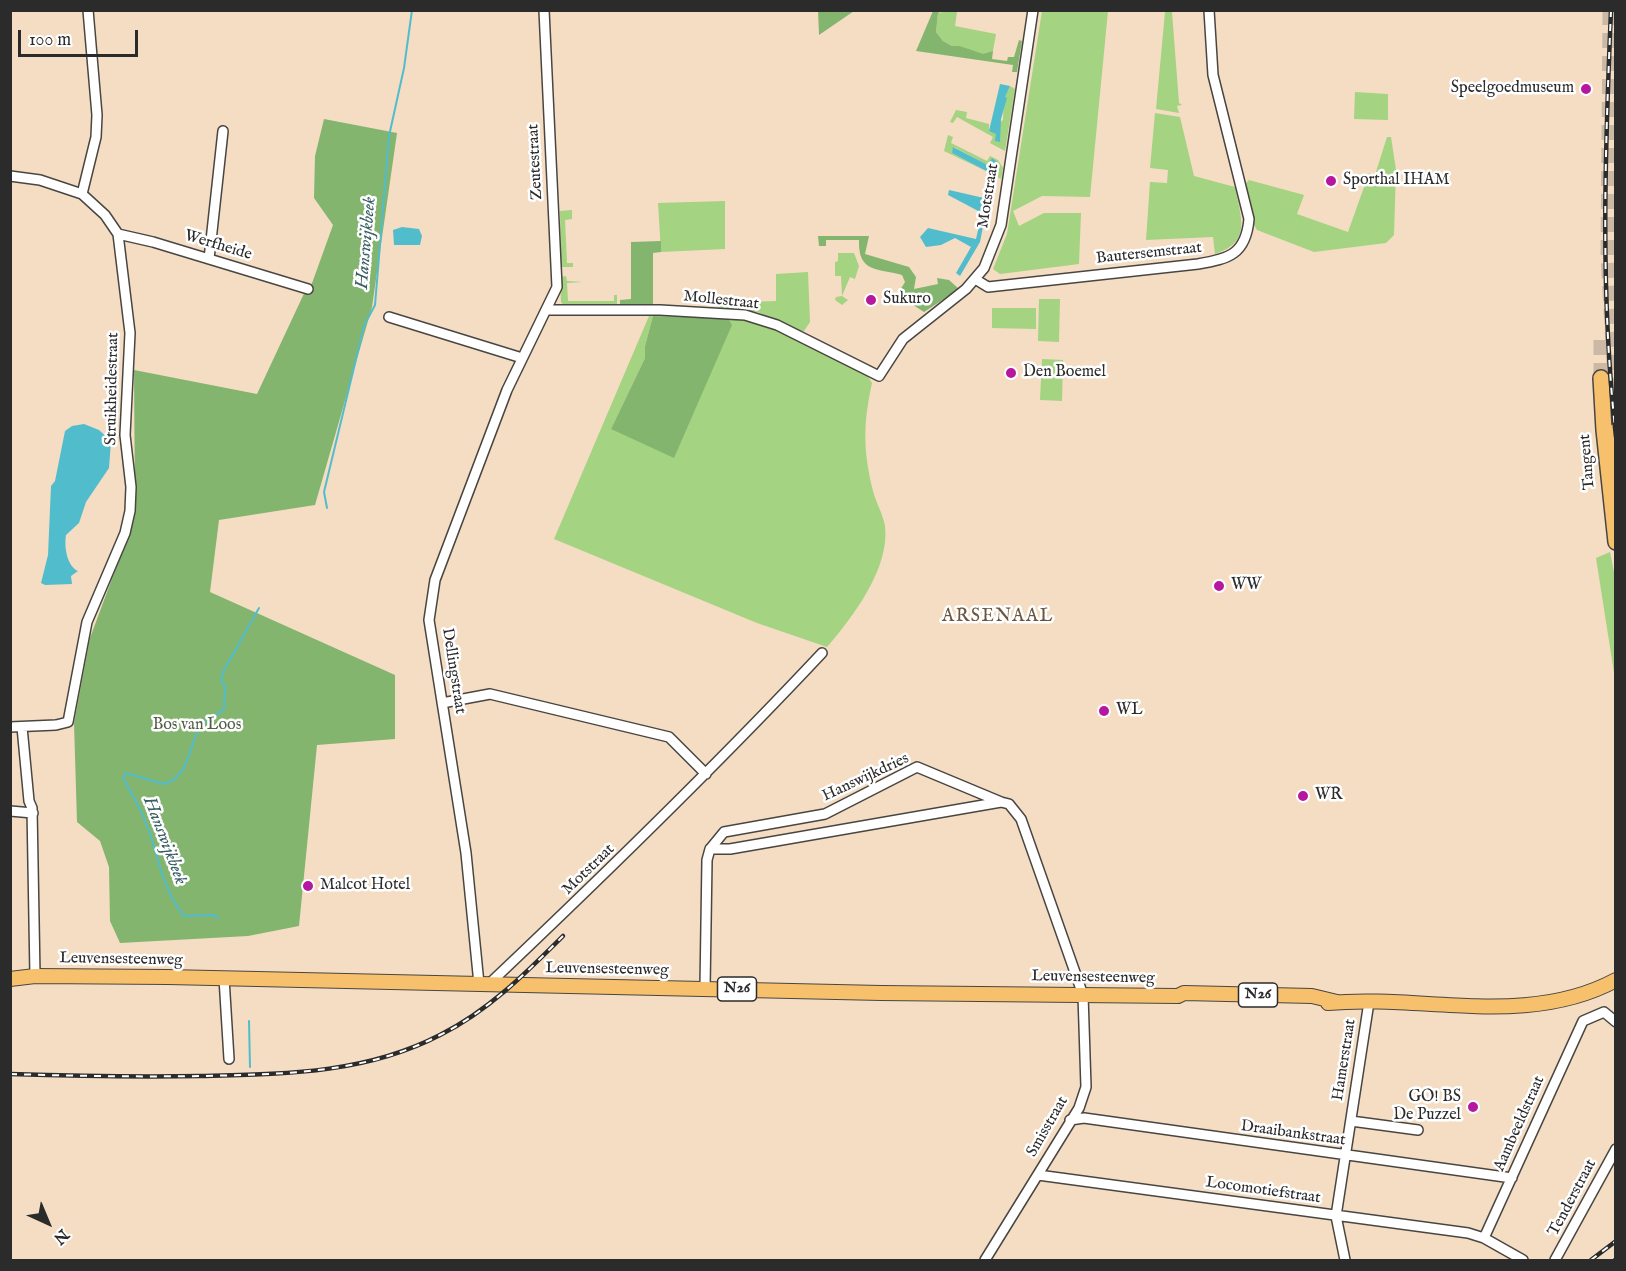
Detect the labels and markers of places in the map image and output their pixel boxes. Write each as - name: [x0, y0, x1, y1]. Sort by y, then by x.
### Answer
- place label: Speelgoedmuseum: [1451, 79, 1574, 99]
- marker: Speelgoedmuseum: [1579, 82, 1593, 96]
- place label: Sporthal IHAM: [1343, 171, 1450, 191]
- marker: Sporthal IHAM: [1324, 174, 1338, 188]
- place label: Sukuro: [883, 290, 931, 310]
- marker: Sukuro: [864, 293, 878, 307]
- place label: Den Boemel: [1023, 363, 1106, 383]
- marker: Den Boemel: [1004, 366, 1018, 380]
- place label: WW: [1231, 576, 1262, 596]
- marker: WW: [1212, 579, 1226, 593]
- place label: WL: [1116, 701, 1143, 721]
- marker: WL: [1097, 704, 1111, 718]
- place label: WR: [1315, 786, 1342, 806]
- marker: WR: [1296, 789, 1310, 803]
- place label: Malcot Hotel: [320, 876, 410, 896]
- marker: Malcot Hotel: [301, 879, 315, 893]
- place label: GO! BS De Puzzel: [1393, 1088, 1461, 1126]
- marker: GO! BS De Puzzel: [1466, 1100, 1480, 1114]

